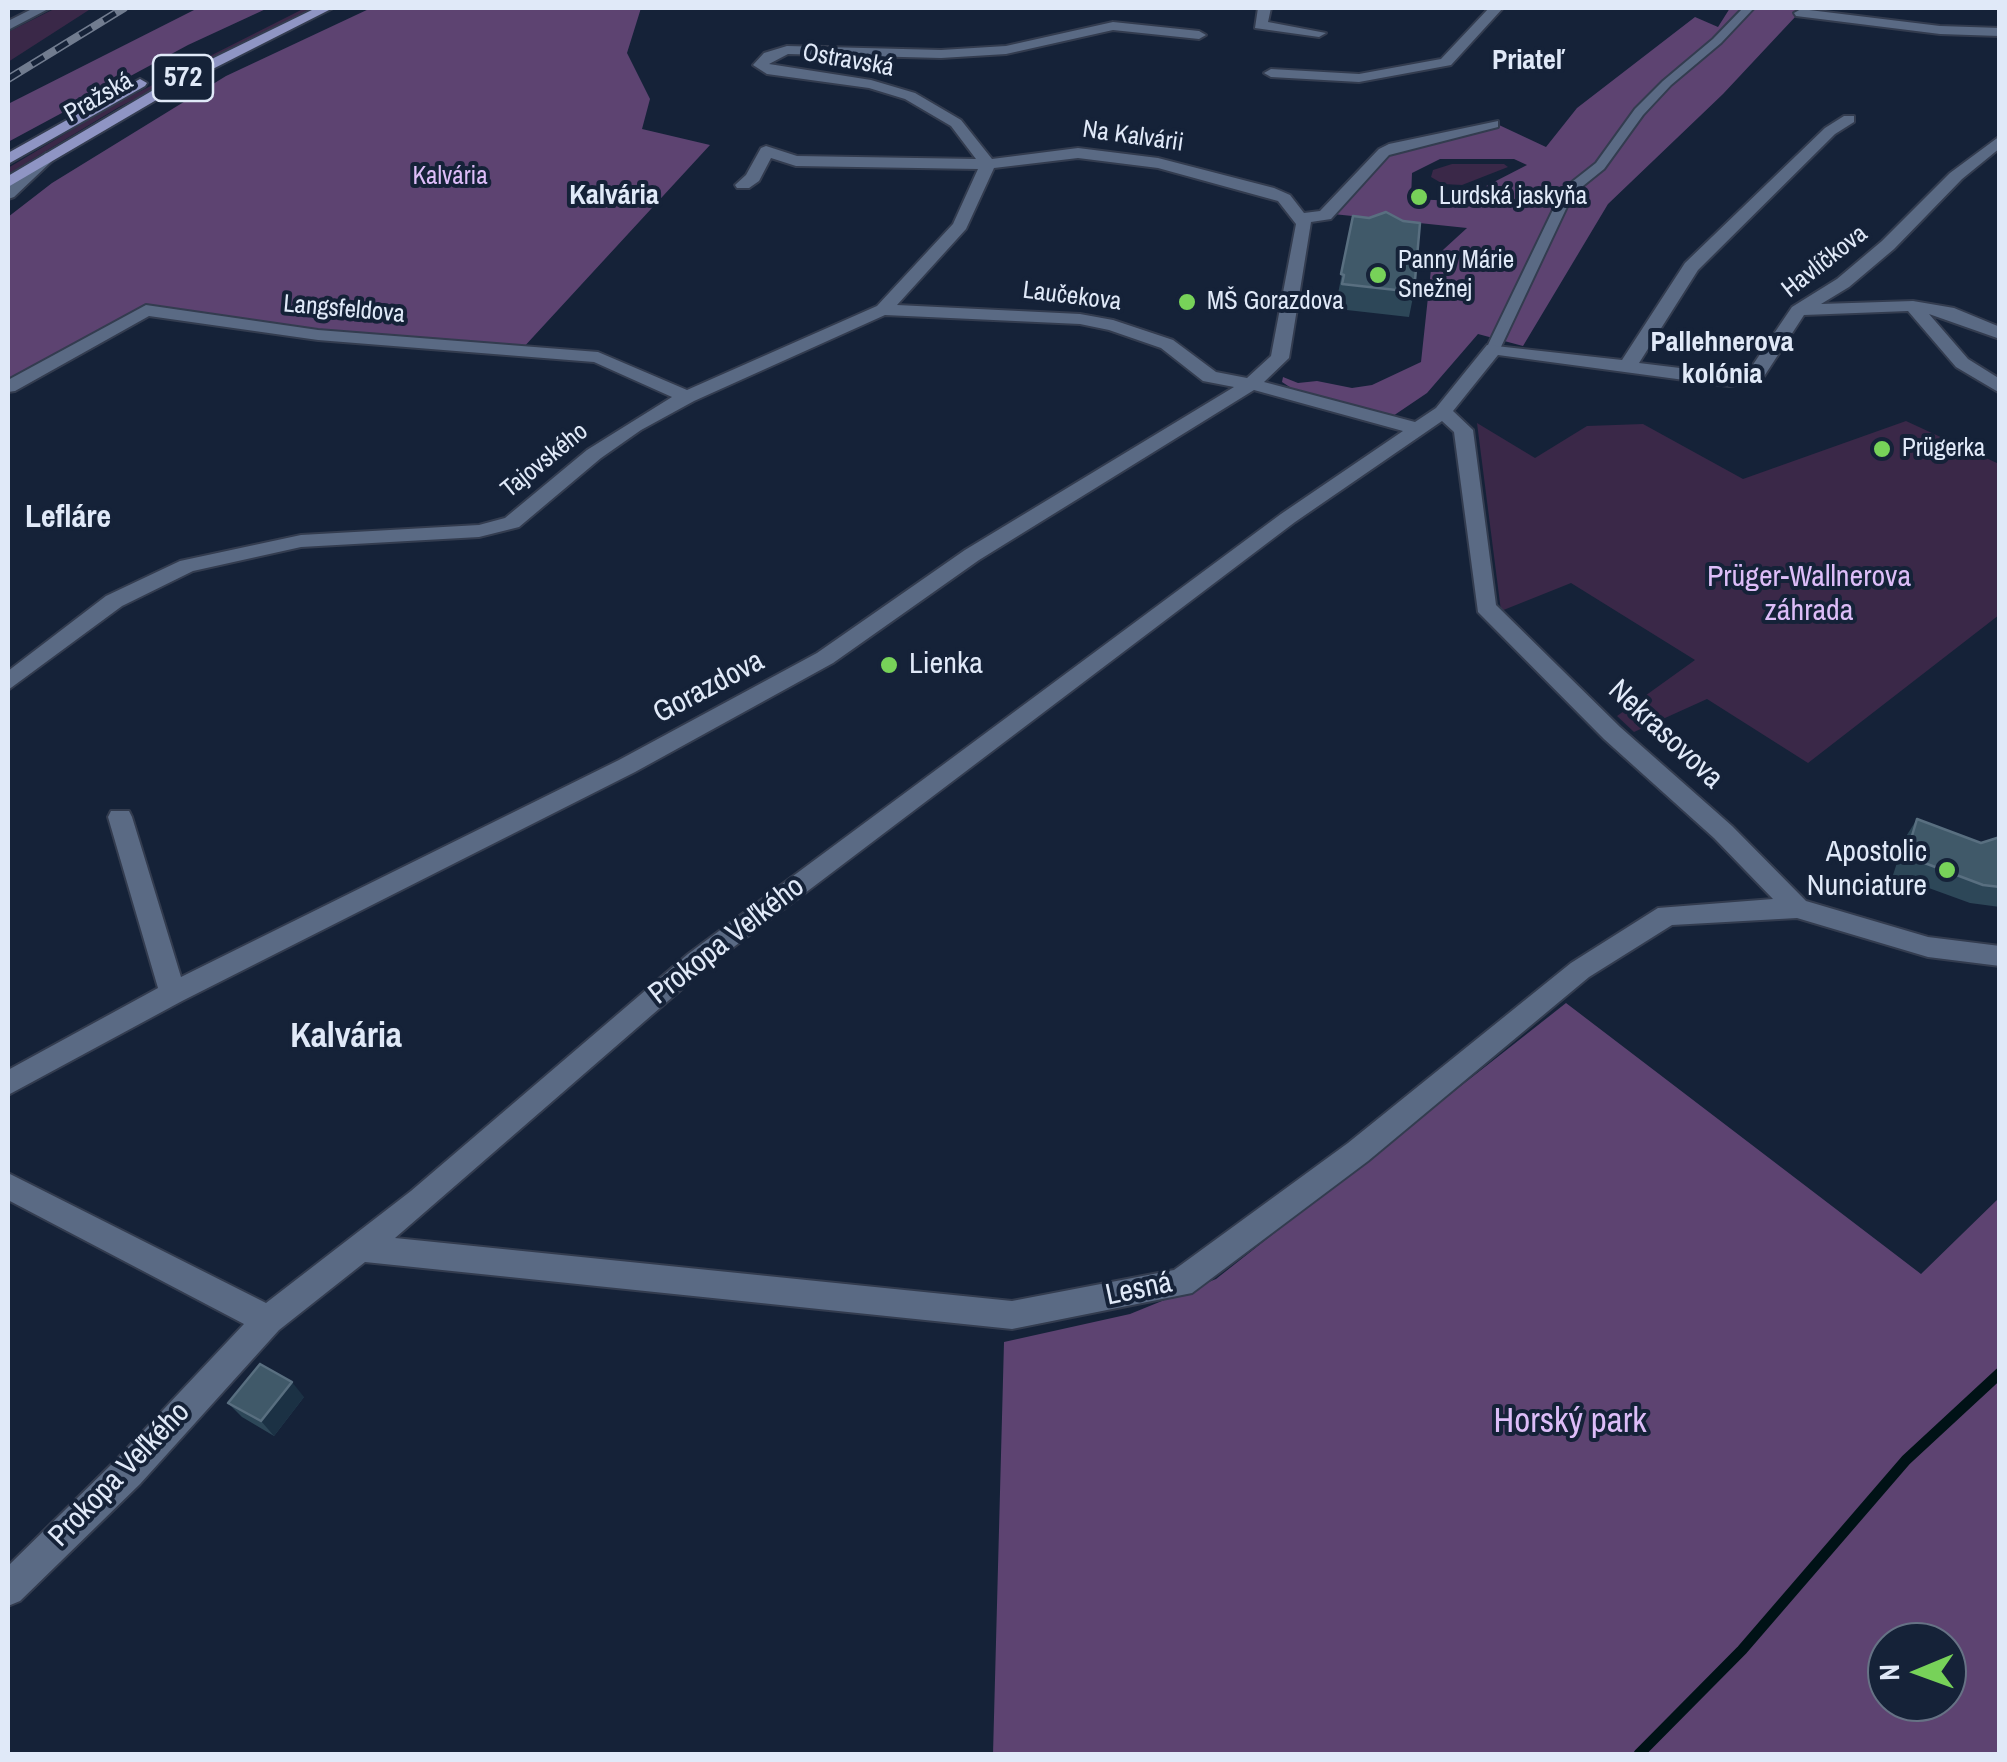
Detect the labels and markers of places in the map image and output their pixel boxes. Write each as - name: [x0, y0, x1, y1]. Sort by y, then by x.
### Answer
- place label: Lurdská jaskyňa: [1439, 182, 1587, 212]
- marker: Lurdská jaskyňa: [1408, 186, 1430, 208]
- place label: Panny Márie Snežnej: [1398, 246, 1514, 305]
- marker: Panny Márie Snežnej: [1367, 264, 1389, 286]
- place label: MŠ Gorazdova: [1207, 287, 1344, 317]
- marker: MŠ Gorazdova: [1176, 291, 1198, 313]
- place label: Prügerka: [1902, 434, 1985, 464]
- marker: Prügerka: [1871, 438, 1893, 460]
- place label: Lienka: [909, 647, 983, 683]
- marker: Lienka: [878, 654, 900, 676]
- place label: Apostolic Nunciature: [1807, 835, 1927, 906]
- marker: Apostolic Nunciature: [1936, 859, 1958, 881]

